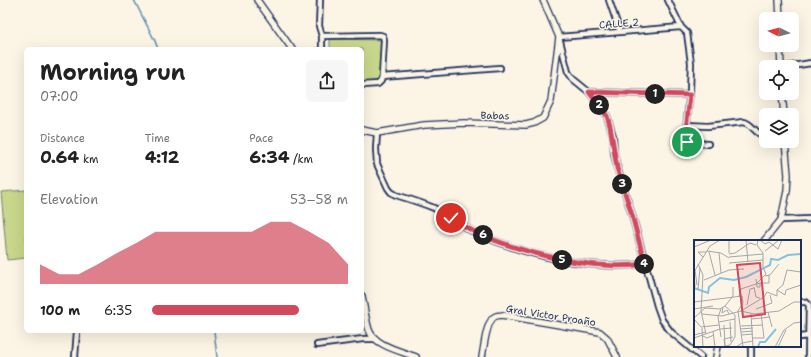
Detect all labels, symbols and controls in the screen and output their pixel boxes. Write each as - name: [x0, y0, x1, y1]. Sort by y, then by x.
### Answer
- north arrow: [759, 12, 799, 52]
- map controls: [759, 12, 799, 148]
- street label: CALLE 2: [599, 16, 640, 31]
- text: Morning run: [40, 58, 185, 87]
- button: share: [306, 60, 348, 102]
- button: locate: [759, 60, 799, 100]
- pin: 1: [645, 84, 665, 104]
- text: 1: [652, 86, 658, 101]
- text: 07:00: [40, 88, 78, 105]
- pin: 2: [589, 95, 609, 115]
- text: 2: [595, 97, 603, 112]
- button: layers: [759, 108, 799, 148]
- street label: Babas: [480, 109, 510, 122]
- pin: [670, 125, 704, 159]
- text: Distance: [40, 131, 85, 146]
- text: Time: [145, 131, 170, 146]
- text: Pace: [249, 131, 274, 146]
- icon: arrive: [676, 131, 698, 153]
- text: 0.64: [40, 146, 79, 168]
- text: 4:12: [145, 146, 179, 168]
- text: 6:34: [249, 146, 290, 168]
- text: km: [79, 152, 98, 167]
- text: /km: [290, 152, 313, 167]
- pin: 3: [612, 174, 632, 194]
- text: 3: [618, 176, 626, 191]
- text: Elevation: [40, 191, 98, 208]
- text: 53–58 m: [290, 191, 348, 208]
- pin: [434, 201, 468, 235]
- icon: check: [440, 207, 462, 229]
- pin: 6: [473, 225, 493, 245]
- text: 6: [479, 227, 487, 242]
- inset map: [694, 240, 801, 347]
- pin: 5: [552, 250, 572, 270]
- text: 5: [559, 252, 565, 267]
- pin: 4: [634, 254, 654, 274]
- text: 4: [640, 256, 648, 271]
- text: 100 m: [40, 302, 80, 319]
- text: 6:35: [104, 302, 132, 319]
- street label: Gral Victor Proaño: [505, 302, 597, 329]

